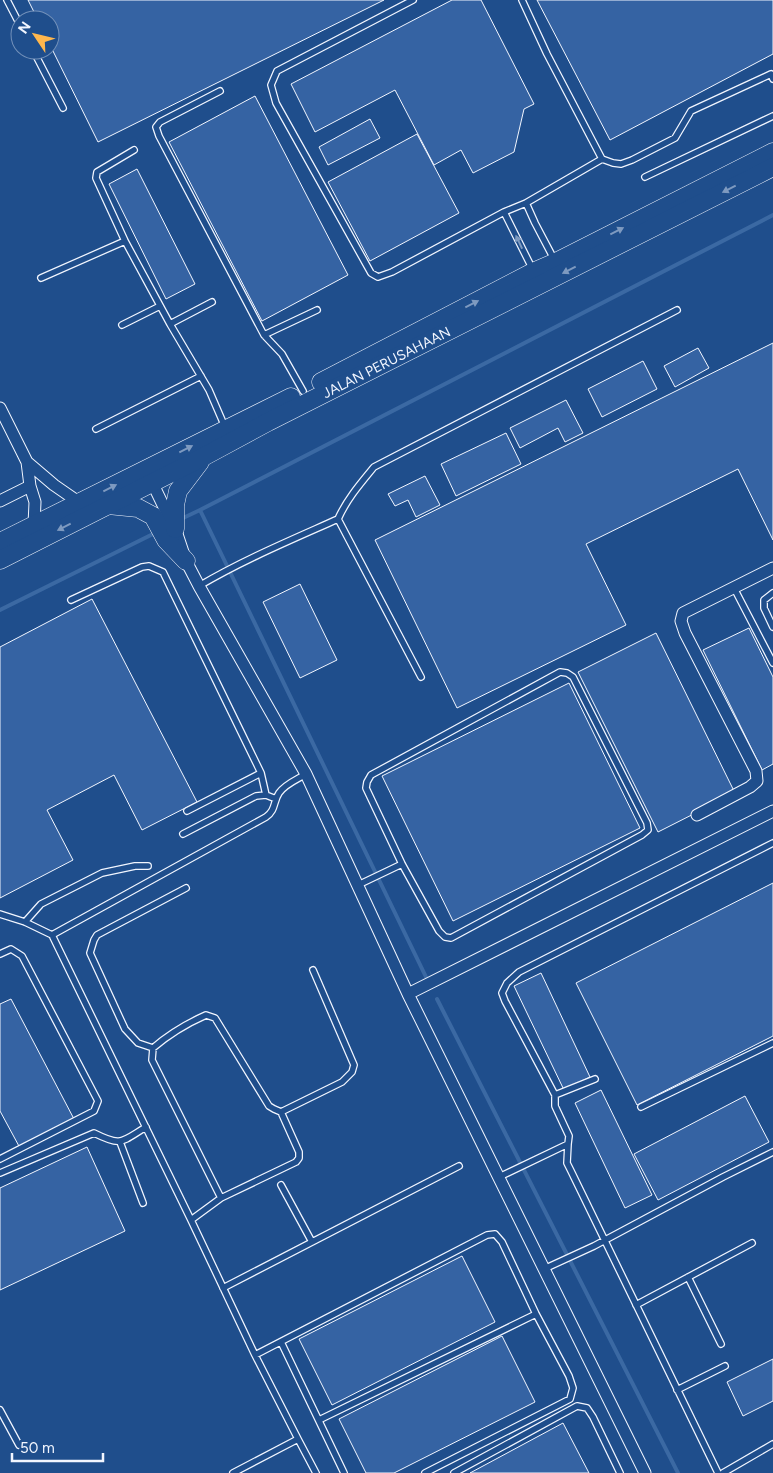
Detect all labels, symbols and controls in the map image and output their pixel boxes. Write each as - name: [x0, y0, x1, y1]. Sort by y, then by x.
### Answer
- north arrow: [10, 10, 60, 60]
- text: N: [15, 19, 35, 37]
- one-way arrow: [722, 185, 737, 193]
- one-way arrow: [610, 227, 624, 235]
- one-way arrow: [515, 235, 523, 249]
- one-way arrow: [562, 266, 576, 274]
- one-way arrow: [465, 300, 479, 308]
- street label: JALAN PERUSAHAAN: [320, 323, 453, 402]
- one-way arrow: [178, 445, 193, 453]
- one-way arrow: [102, 484, 117, 492]
- one-way arrow: [57, 523, 71, 531]
- scale bar: [12, 1430, 104, 1462]
- text: 50 m: [20, 1439, 55, 1457]

